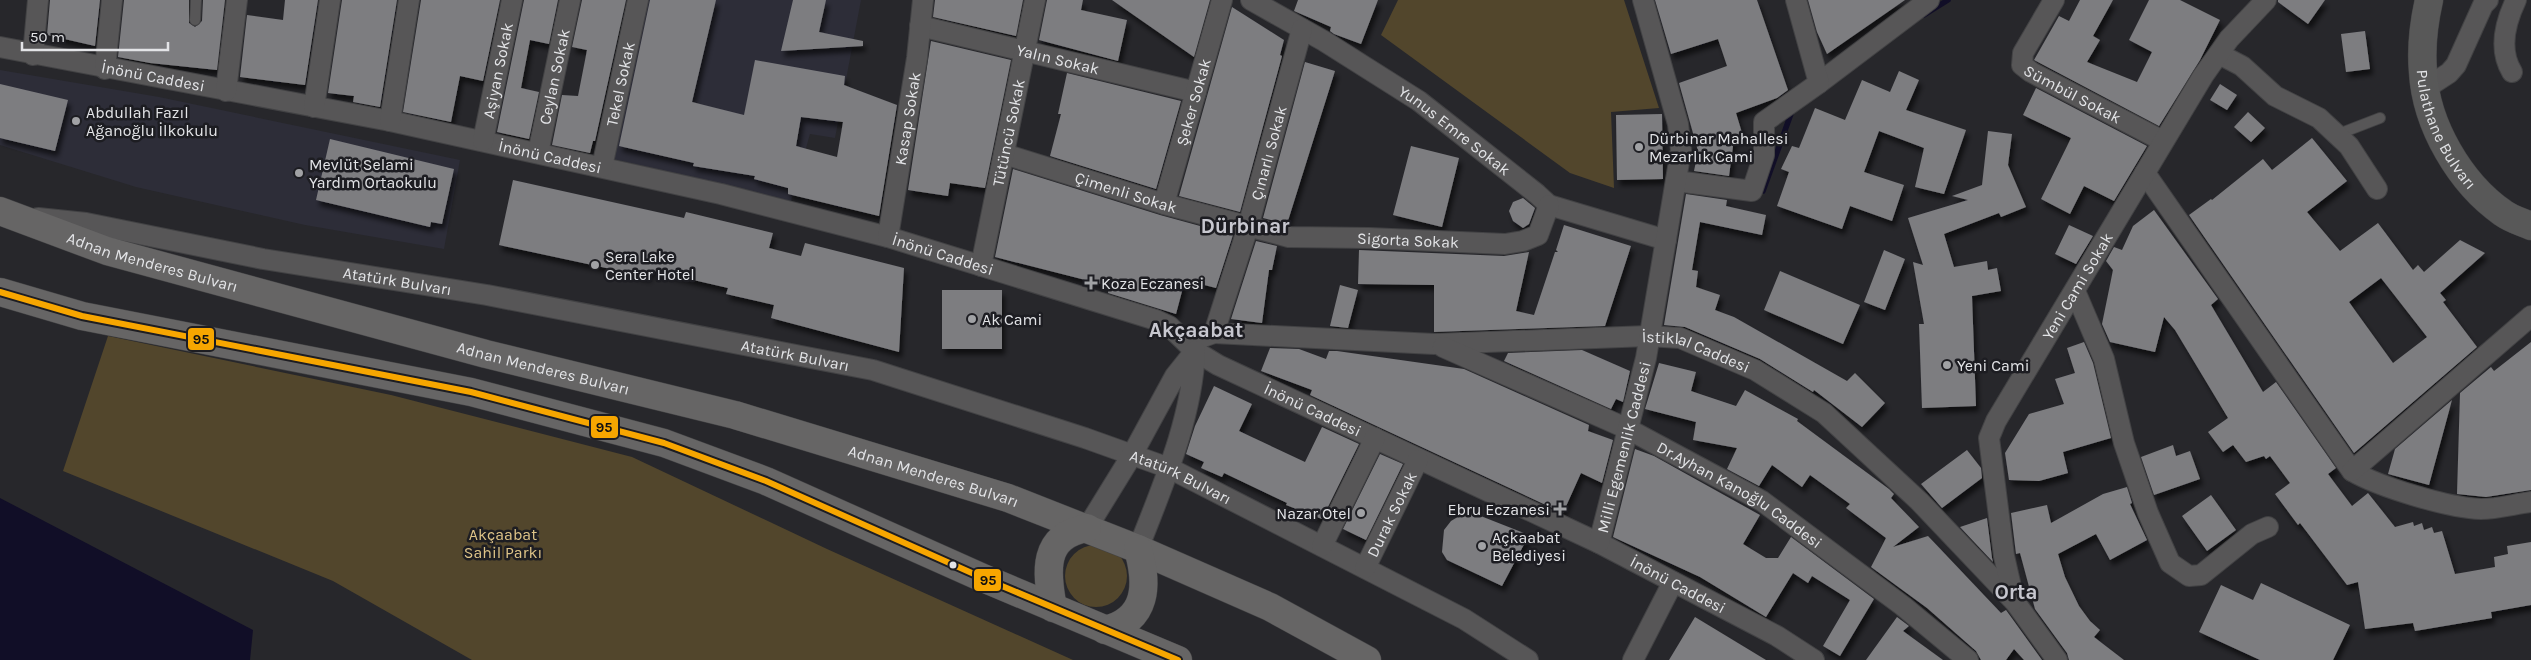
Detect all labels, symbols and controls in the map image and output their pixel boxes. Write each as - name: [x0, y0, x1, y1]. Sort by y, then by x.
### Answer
- scale bar: [22, 20, 169, 52]
- street label: Aşiyan Sokak: [479, 21, 517, 120]
- street label: Ceylan Sokak: [535, 27, 574, 126]
- text: 50 m: [30, 28, 65, 46]
- street label: Tekel Sokak: [602, 40, 639, 128]
- street label: Yalın Sokak: [1015, 40, 1101, 79]
- street label: Şeker Sokak: [1172, 56, 1215, 148]
- street label: İnönü Caddesi: [100, 57, 207, 96]
- street label: Sümbül Sokak: [2020, 61, 2124, 128]
- street label: Pulathane Bulvarı: [2413, 69, 2480, 193]
- street label: Kasap Sokak: [891, 71, 925, 167]
- street label: Tütüncü Sokak: [988, 77, 1029, 188]
- street label: Yunus Emre Sokak: [1395, 82, 1514, 179]
- place label: Abdullah Fazıl Ağanoğlu İlkokulu: [86, 103, 218, 140]
- street label: Çınarlı Sokak: [1247, 103, 1291, 202]
- marker: Abdullah Fazıl Ağanoğlu İlkokulu: [70, 115, 82, 127]
- place label: Dürbinar Mahallesi Mezarlık Cami: [1649, 129, 1789, 166]
- street label: İnönü Caddesi: [497, 136, 603, 177]
- marker: Dürbinar Mahallesi Mezarlık Cami: [1633, 141, 1645, 153]
- place label: Mevlüt Selami Yardım Ortaokulu: [309, 155, 437, 192]
- marker: Mevlüt Selami Yardım Ortaokulu: [293, 167, 305, 179]
- street label: Çimenli Sokak: [1073, 168, 1179, 217]
- district label: Dürbinar: [1200, 214, 1290, 238]
- street label: Adnan Menderes Bulvarı: [64, 228, 240, 296]
- street label: Sigorta Sokak: [1357, 229, 1459, 252]
- street label: Yeni Cami Sokak: [2038, 229, 2117, 343]
- street label: İnönü Caddesi: [890, 230, 996, 279]
- place label: Sera Lake Center Hotel: [605, 247, 695, 284]
- marker: Sera Lake Center Hotel: [589, 259, 601, 271]
- street label: Atatürk Bulvarı: [342, 263, 453, 299]
- place label: Koza Eczanesi: [1101, 274, 1204, 293]
- marker: Koza Eczanesi: [1085, 277, 1097, 289]
- place label: Ak Cami: [982, 310, 1042, 329]
- marker: Ak Cami: [966, 313, 978, 325]
- district label: Akçaabat: [1149, 318, 1243, 342]
- line badge: 95: [187, 327, 215, 351]
- street label: İstiklal Caddesi: [1642, 327, 1753, 377]
- text: 95: [193, 331, 209, 348]
- street label: Atatürk Bulvarı: [740, 336, 851, 375]
- street label: Adnan Menderes Bulvarı: [455, 338, 632, 399]
- place label: Yeni Cami: [1957, 356, 2030, 375]
- street label: Milli Egemenlik Caddesi: [1593, 359, 1655, 535]
- marker: Yeni Cami: [1941, 359, 1953, 371]
- street label: İnönü Caddesi: [1261, 379, 1364, 441]
- line badge: 95: [590, 415, 619, 439]
- text: 95: [596, 419, 612, 436]
- street label: Dr.Ayhan Kanoğlu Caddesi: [1654, 437, 1826, 552]
- street label: Adnan Menderes Bulvarı: [846, 441, 1022, 511]
- street label: Atatürk Bulvarı: [1127, 446, 1235, 508]
- street label: Durak Sokak: [1363, 468, 1421, 560]
- place label: Ebru Eczanesi: [1448, 500, 1550, 519]
- marker: Ebru Eczanesi: [1554, 503, 1566, 515]
- place label: Nazar Otel: [1276, 504, 1351, 523]
- marker: Nazar Otel: [1355, 507, 1367, 519]
- park label: Akçaabat Sahil Parkı: [464, 525, 542, 562]
- place label: Açkaabat Belediyesi: [1492, 528, 1566, 565]
- marker: Açkaabat Belediyesi: [1476, 540, 1488, 552]
- street label: İnönü Caddesi: [1627, 552, 1729, 618]
- unlabelled marker: [948, 560, 958, 570]
- line badge: 95: [973, 568, 1002, 592]
- text: 95: [980, 572, 996, 589]
- district label: Orta: [1994, 580, 2038, 604]

